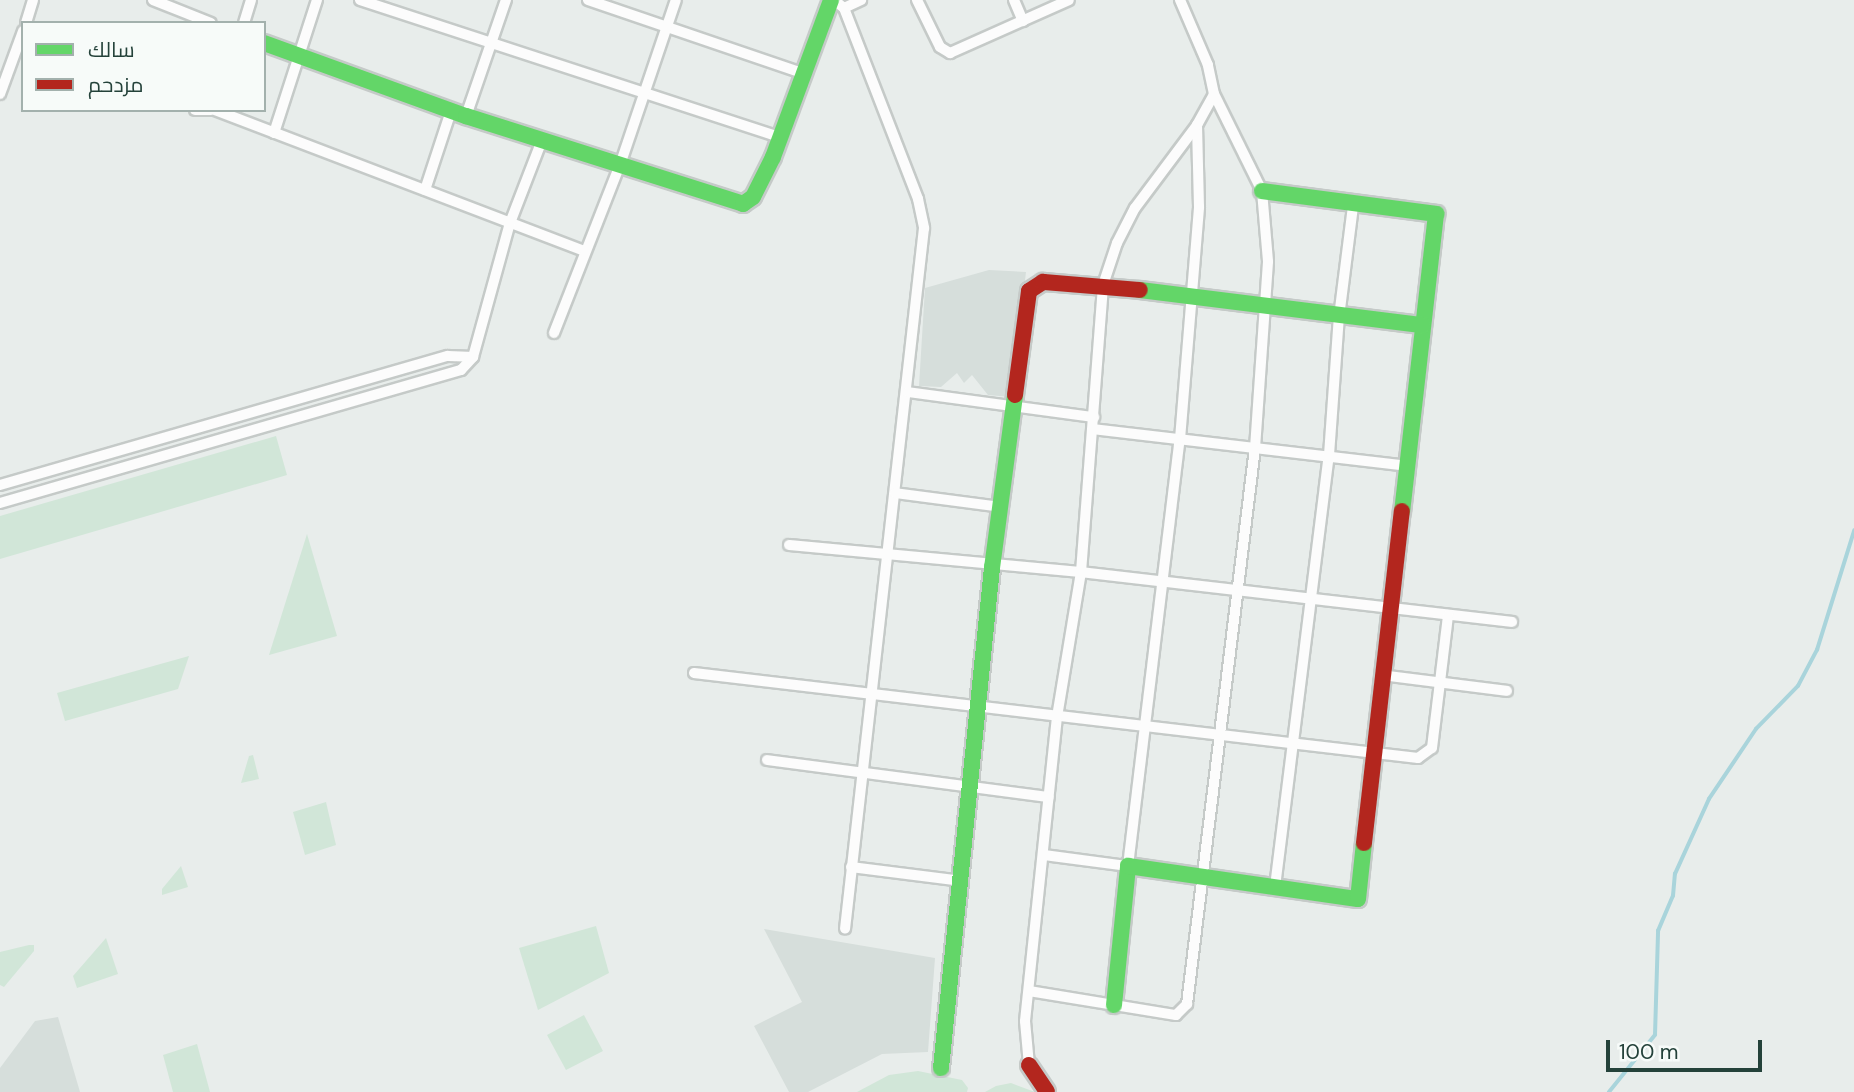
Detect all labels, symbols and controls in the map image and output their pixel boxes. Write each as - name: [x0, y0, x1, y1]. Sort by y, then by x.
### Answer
- legend: [21, 21, 266, 112]
- text: سالك: [88, 36, 135, 64]
- text: مزدحم: [88, 71, 143, 99]
- scale bar: [1609, 1026, 1765, 1070]
- text: 100 m: [1619, 1038, 1679, 1066]

